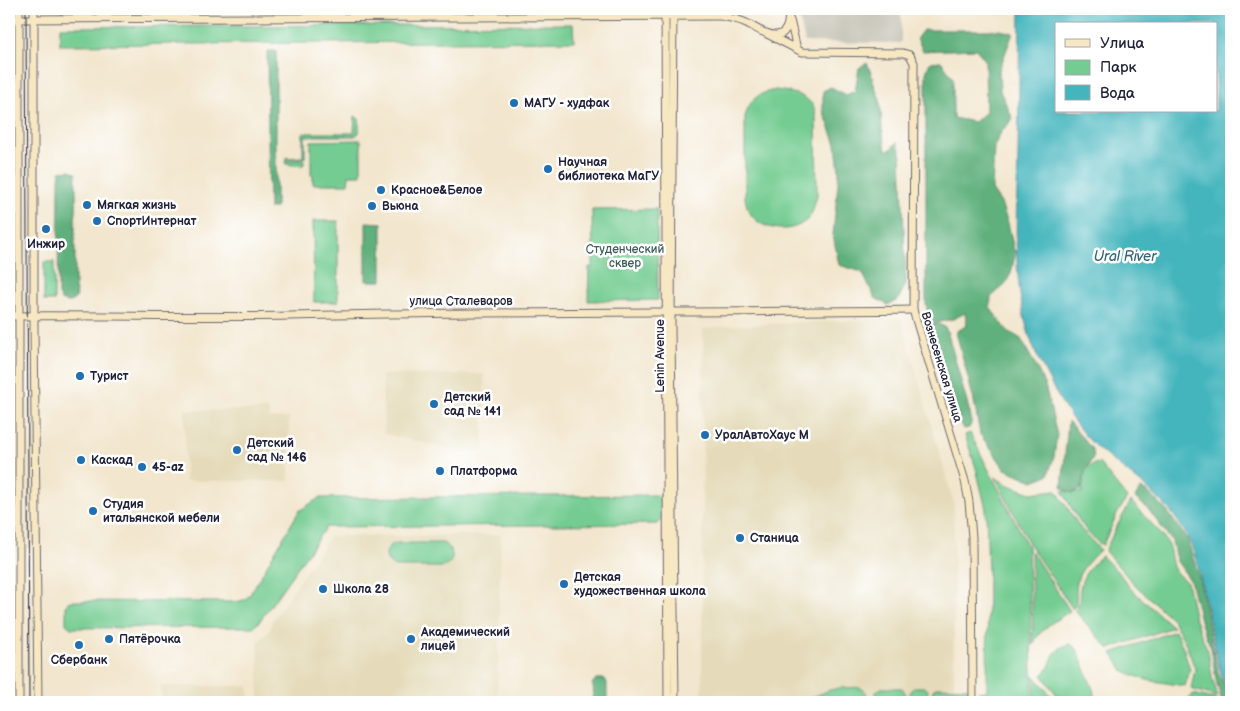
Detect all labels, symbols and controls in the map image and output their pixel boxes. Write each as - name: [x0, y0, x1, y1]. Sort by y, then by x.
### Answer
- legend: [1055, 22, 1218, 112]
- text: Улица: [1100, 34, 1145, 53]
- text: Парк: [1100, 58, 1137, 77]
- text: Вода: [1100, 84, 1135, 103]
- place label: МАГУ - худфак: [524, 96, 610, 111]
- marker: МАГУ - худфак: [508, 97, 520, 109]
- place label: Научная библиотека МаГУ: [558, 155, 659, 184]
- marker: Научная библиотека МаГУ: [542, 163, 554, 175]
- place label: Красное&Белое: [391, 183, 483, 198]
- marker: Красное&Белое: [375, 184, 387, 196]
- place label: Мягкая жизнь: [97, 198, 177, 213]
- marker: Мягкая жизнь: [81, 199, 93, 211]
- place label: Вьюна: [382, 199, 420, 214]
- marker: Вьюна: [366, 200, 378, 212]
- place label: СпортИнтернат: [107, 214, 197, 229]
- marker: СпортИнтернат: [91, 215, 103, 227]
- marker: Инжир: [40, 223, 52, 235]
- place label: Инжир: [27, 237, 65, 252]
- park label: Студенческий сквер: [586, 242, 665, 271]
- water label: Ural River: [1094, 248, 1157, 265]
- street label: улица Сталеваров: [409, 294, 513, 309]
- street label: Вознесенская улица: [918, 310, 965, 424]
- street label: Lenin Avenue: [653, 319, 668, 393]
- place label: Турист: [90, 369, 129, 384]
- marker: Турист: [74, 370, 86, 382]
- place label: Детский сад № 141: [444, 390, 501, 419]
- marker: Детский сад № 141: [428, 398, 440, 410]
- place label: УралАвтоХаус М: [715, 428, 809, 443]
- marker: УралАвтоХаус М: [699, 429, 711, 441]
- place label: Детский сад № 146: [247, 436, 306, 465]
- marker: Детский сад № 146: [231, 444, 243, 456]
- place label: Каскад: [91, 453, 133, 468]
- marker: Каскад: [75, 454, 87, 466]
- place label: 45-az: [152, 460, 184, 475]
- marker: 45-az: [136, 461, 148, 473]
- place label: Платформа: [450, 464, 518, 479]
- marker: Платформа: [434, 465, 446, 477]
- place label: Студия итальянской мебели: [103, 497, 220, 526]
- marker: Студия итальянской мебели: [87, 505, 99, 517]
- place label: Станица: [750, 531, 800, 546]
- marker: Станица: [734, 532, 746, 544]
- place label: Детская художественная школа: [574, 570, 707, 599]
- marker: Детская художественная школа: [558, 578, 570, 590]
- place label: Школа 28: [333, 582, 389, 597]
- marker: Школа 28: [317, 583, 329, 595]
- place label: Академический лицей: [420, 625, 510, 654]
- place label: Пятёрочка: [119, 632, 182, 647]
- marker: Пятёрочка: [103, 633, 115, 645]
- marker: Академический лицей: [405, 633, 417, 645]
- marker: Сбербанк: [73, 639, 85, 651]
- place label: Сбербанк: [51, 653, 108, 668]

